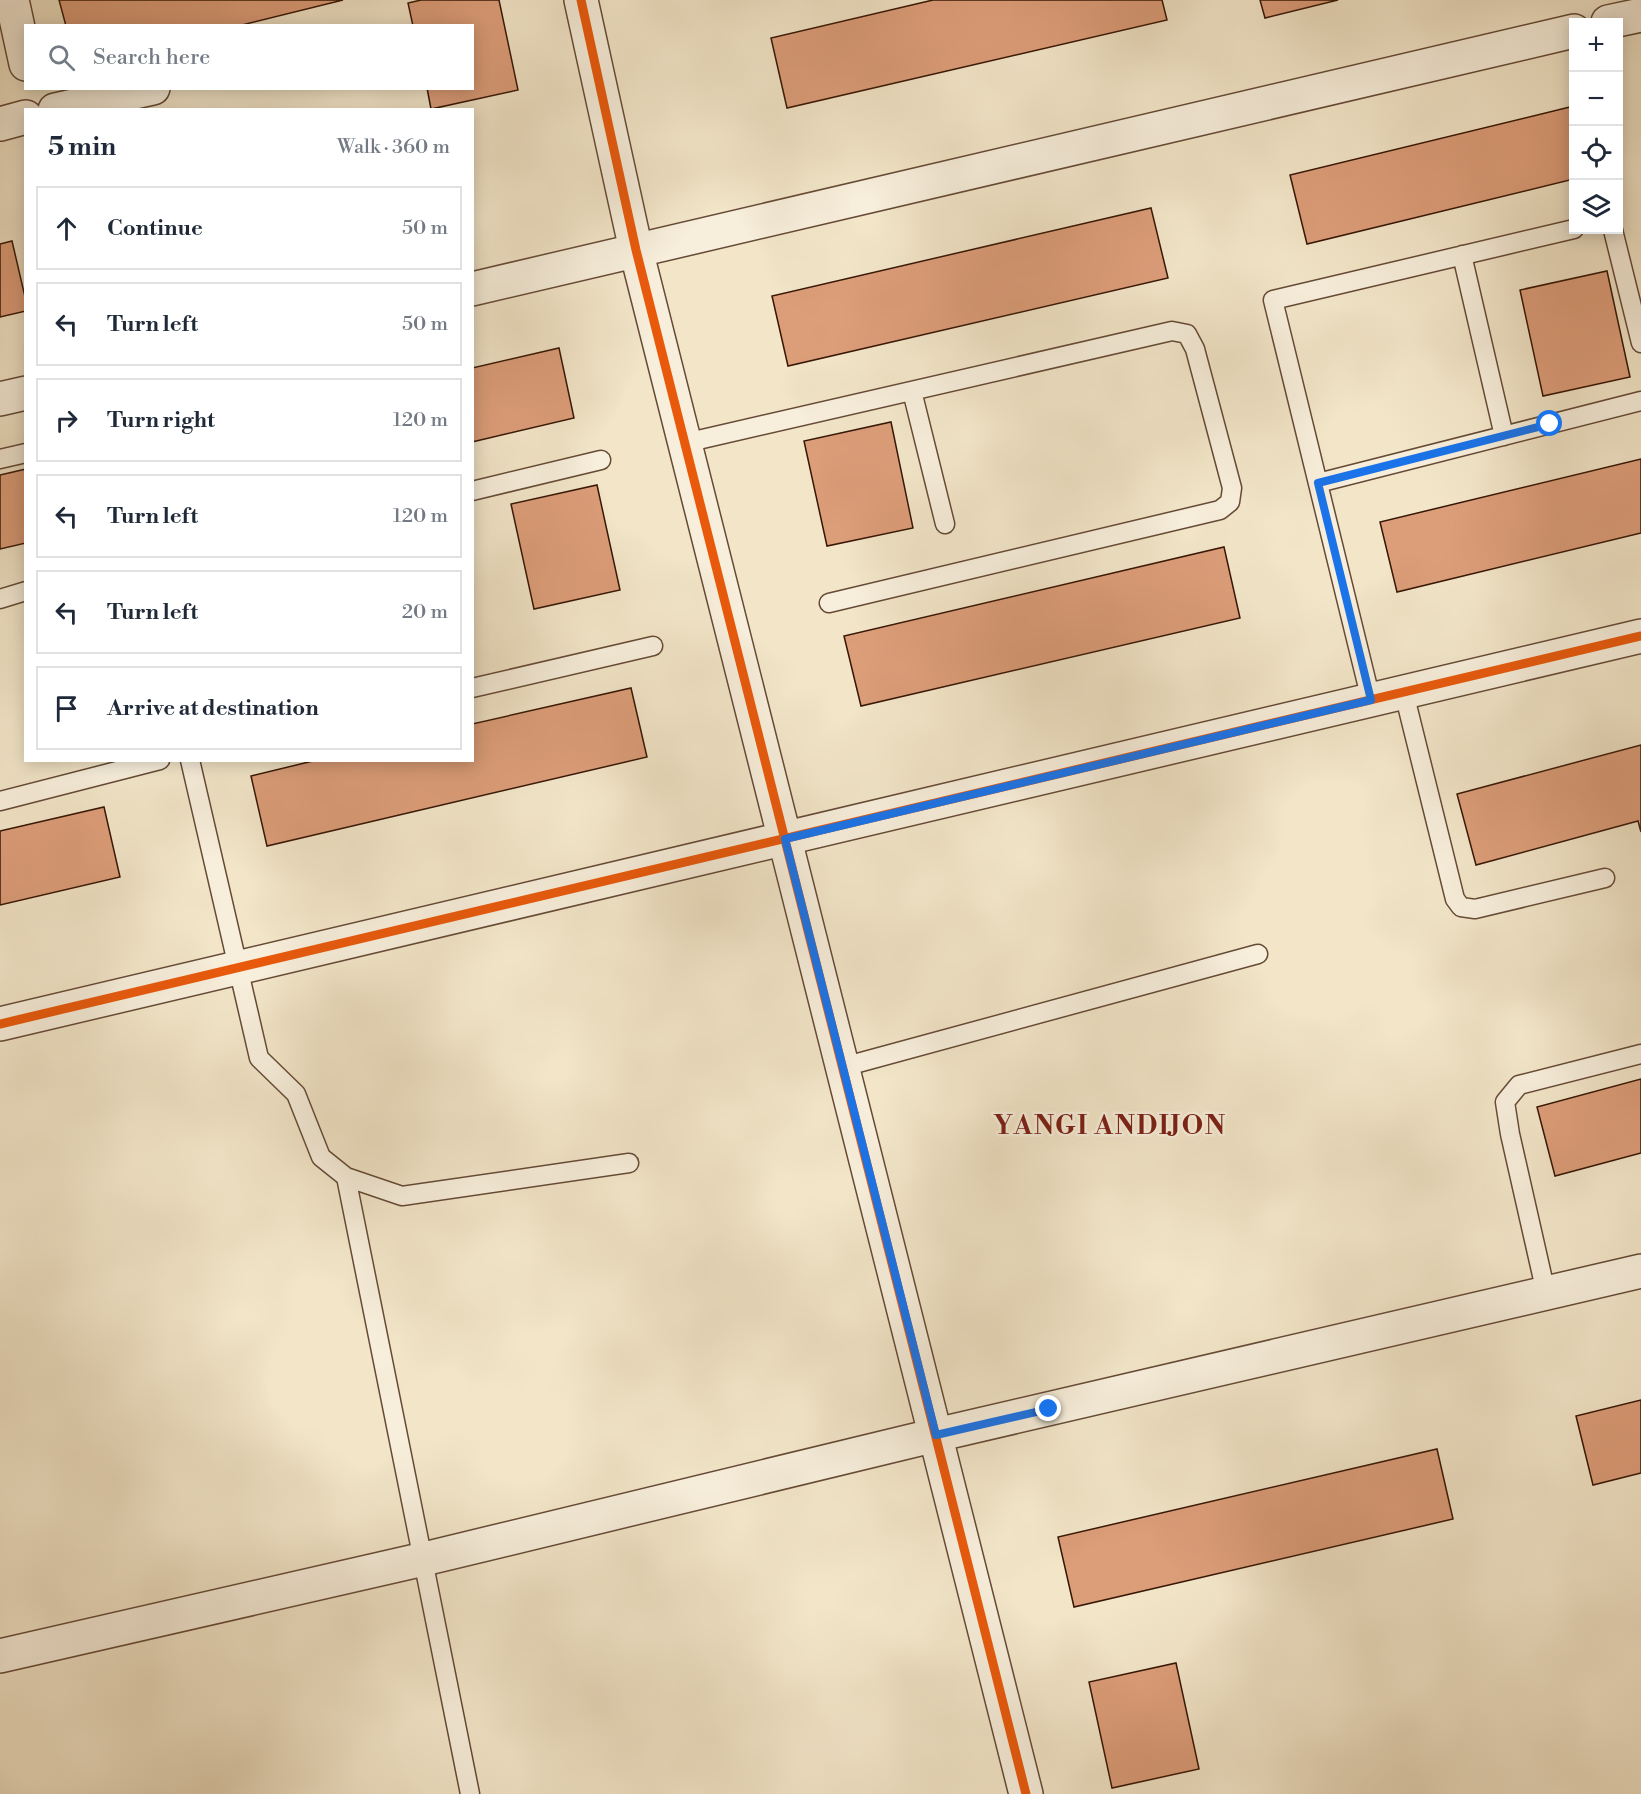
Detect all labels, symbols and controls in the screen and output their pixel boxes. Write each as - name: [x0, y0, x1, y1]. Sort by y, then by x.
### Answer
- map controls: [1569, 18, 1623, 234]
- button: +: [1569, 18, 1623, 72]
- search box: [24, 24, 474, 90]
- icon: search: [45, 41, 78, 74]
- text: Search here: [93, 44, 210, 71]
- button: −: [1569, 72, 1623, 126]
- button: locate: [1569, 126, 1623, 180]
- text: 5 min: [48, 131, 116, 163]
- text: Walk · 360 m: [337, 135, 450, 160]
- button: layers: [1569, 180, 1623, 234]
- icon: ahead: [50, 212, 83, 245]
- text: Continue: [107, 215, 203, 242]
- text: 50 m: [402, 216, 448, 241]
- icon: left: [50, 308, 83, 341]
- text: Turn left: [107, 311, 198, 338]
- text: 50 m: [402, 312, 448, 337]
- icon: right: [50, 404, 83, 437]
- text: Turn right: [107, 407, 215, 434]
- text: 120 m: [393, 408, 448, 433]
- route start: [1536, 410, 1562, 436]
- icon: left: [50, 500, 83, 533]
- text: Turn left: [107, 503, 198, 530]
- text: 120 m: [393, 504, 448, 529]
- icon: left: [50, 596, 83, 629]
- text: Turn left: [107, 599, 198, 626]
- text: 20 m: [402, 600, 448, 625]
- icon: arrive: [50, 692, 83, 725]
- text: Arrive at destination: [107, 695, 319, 722]
- district label: YANGI ANDIJON: [993, 1110, 1227, 1142]
- route end: [1035, 1395, 1061, 1421]

